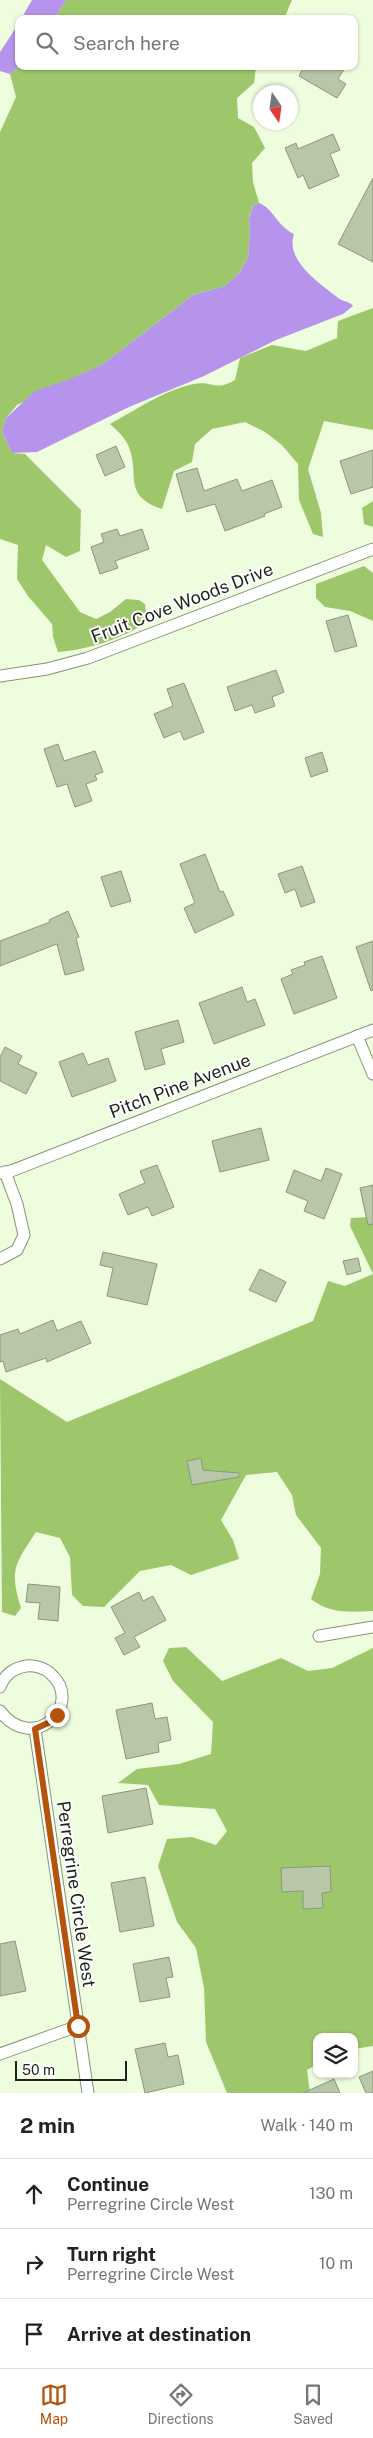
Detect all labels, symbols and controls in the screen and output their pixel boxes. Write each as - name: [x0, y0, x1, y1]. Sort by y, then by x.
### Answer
- search box: [15, 15, 358, 70]
- icon: search: [33, 29, 61, 57]
- text: Search here: [73, 32, 180, 54]
- north arrow: [253, 85, 298, 130]
- street label: Fruit Cove Woods Drive: [88, 558, 276, 647]
- street label: Pitch Pine Avenue: [106, 1049, 254, 1122]
- route end: [46, 1704, 69, 1727]
- street label: Perregrine Circle West: [53, 1799, 100, 1989]
- route start: [67, 2015, 90, 2038]
- map controls: [313, 2033, 358, 2078]
- button: layers: [313, 2033, 358, 2078]
- scale bar: [15, 2058, 128, 2081]
- text: 50 m: [22, 2062, 55, 2078]
- text: 2 min: [20, 2113, 75, 2138]
- text: Walk · 140 m: [260, 2116, 353, 2135]
- text: Continue: [67, 2173, 149, 2195]
- icon: ahead: [20, 2180, 48, 2208]
- text: 130 m: [309, 2184, 353, 2203]
- text: Perregrine Circle West: [67, 2195, 234, 2214]
- text: Turn right: [67, 2243, 156, 2265]
- icon: right: [20, 2250, 48, 2278]
- text: 10 m: [319, 2254, 353, 2273]
- text: Perregrine Circle West: [67, 2265, 234, 2284]
- icon: arrive: [20, 2320, 48, 2348]
- text: Arrive at destination: [67, 2323, 251, 2345]
- tab: Map: [40, 2381, 68, 2427]
- tab: Directions: [148, 2381, 214, 2427]
- tab: Saved: [293, 2381, 333, 2427]

